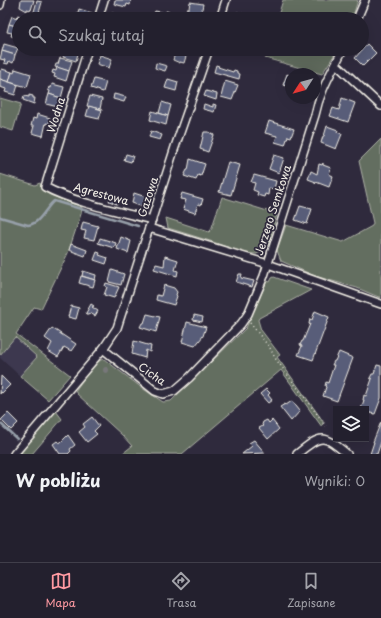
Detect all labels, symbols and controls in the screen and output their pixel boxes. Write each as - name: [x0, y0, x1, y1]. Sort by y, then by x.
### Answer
- search box: [12, 12, 369, 56]
- icon: search: [26, 23, 48, 45]
- text: Szukaj tutaj: [58, 23, 145, 46]
- north arrow: [285, 68, 321, 104]
- street label: Wodna: [42, 95, 69, 135]
- street label: Jerzego Semkowa: [250, 162, 295, 257]
- street label: Gazowa: [133, 174, 162, 219]
- street label: Agrestowa: [72, 178, 131, 209]
- street label: Cicha: [135, 358, 170, 389]
- map controls: [333, 406, 369, 442]
- button: layers: [333, 406, 369, 442]
- text: W pobliżu: [16, 467, 101, 493]
- text: Wyniki: 0: [305, 471, 365, 490]
- tab: Mapa: [45, 570, 76, 611]
- tab: Trasa: [166, 570, 196, 611]
- tab: Zapisane: [287, 570, 336, 611]

